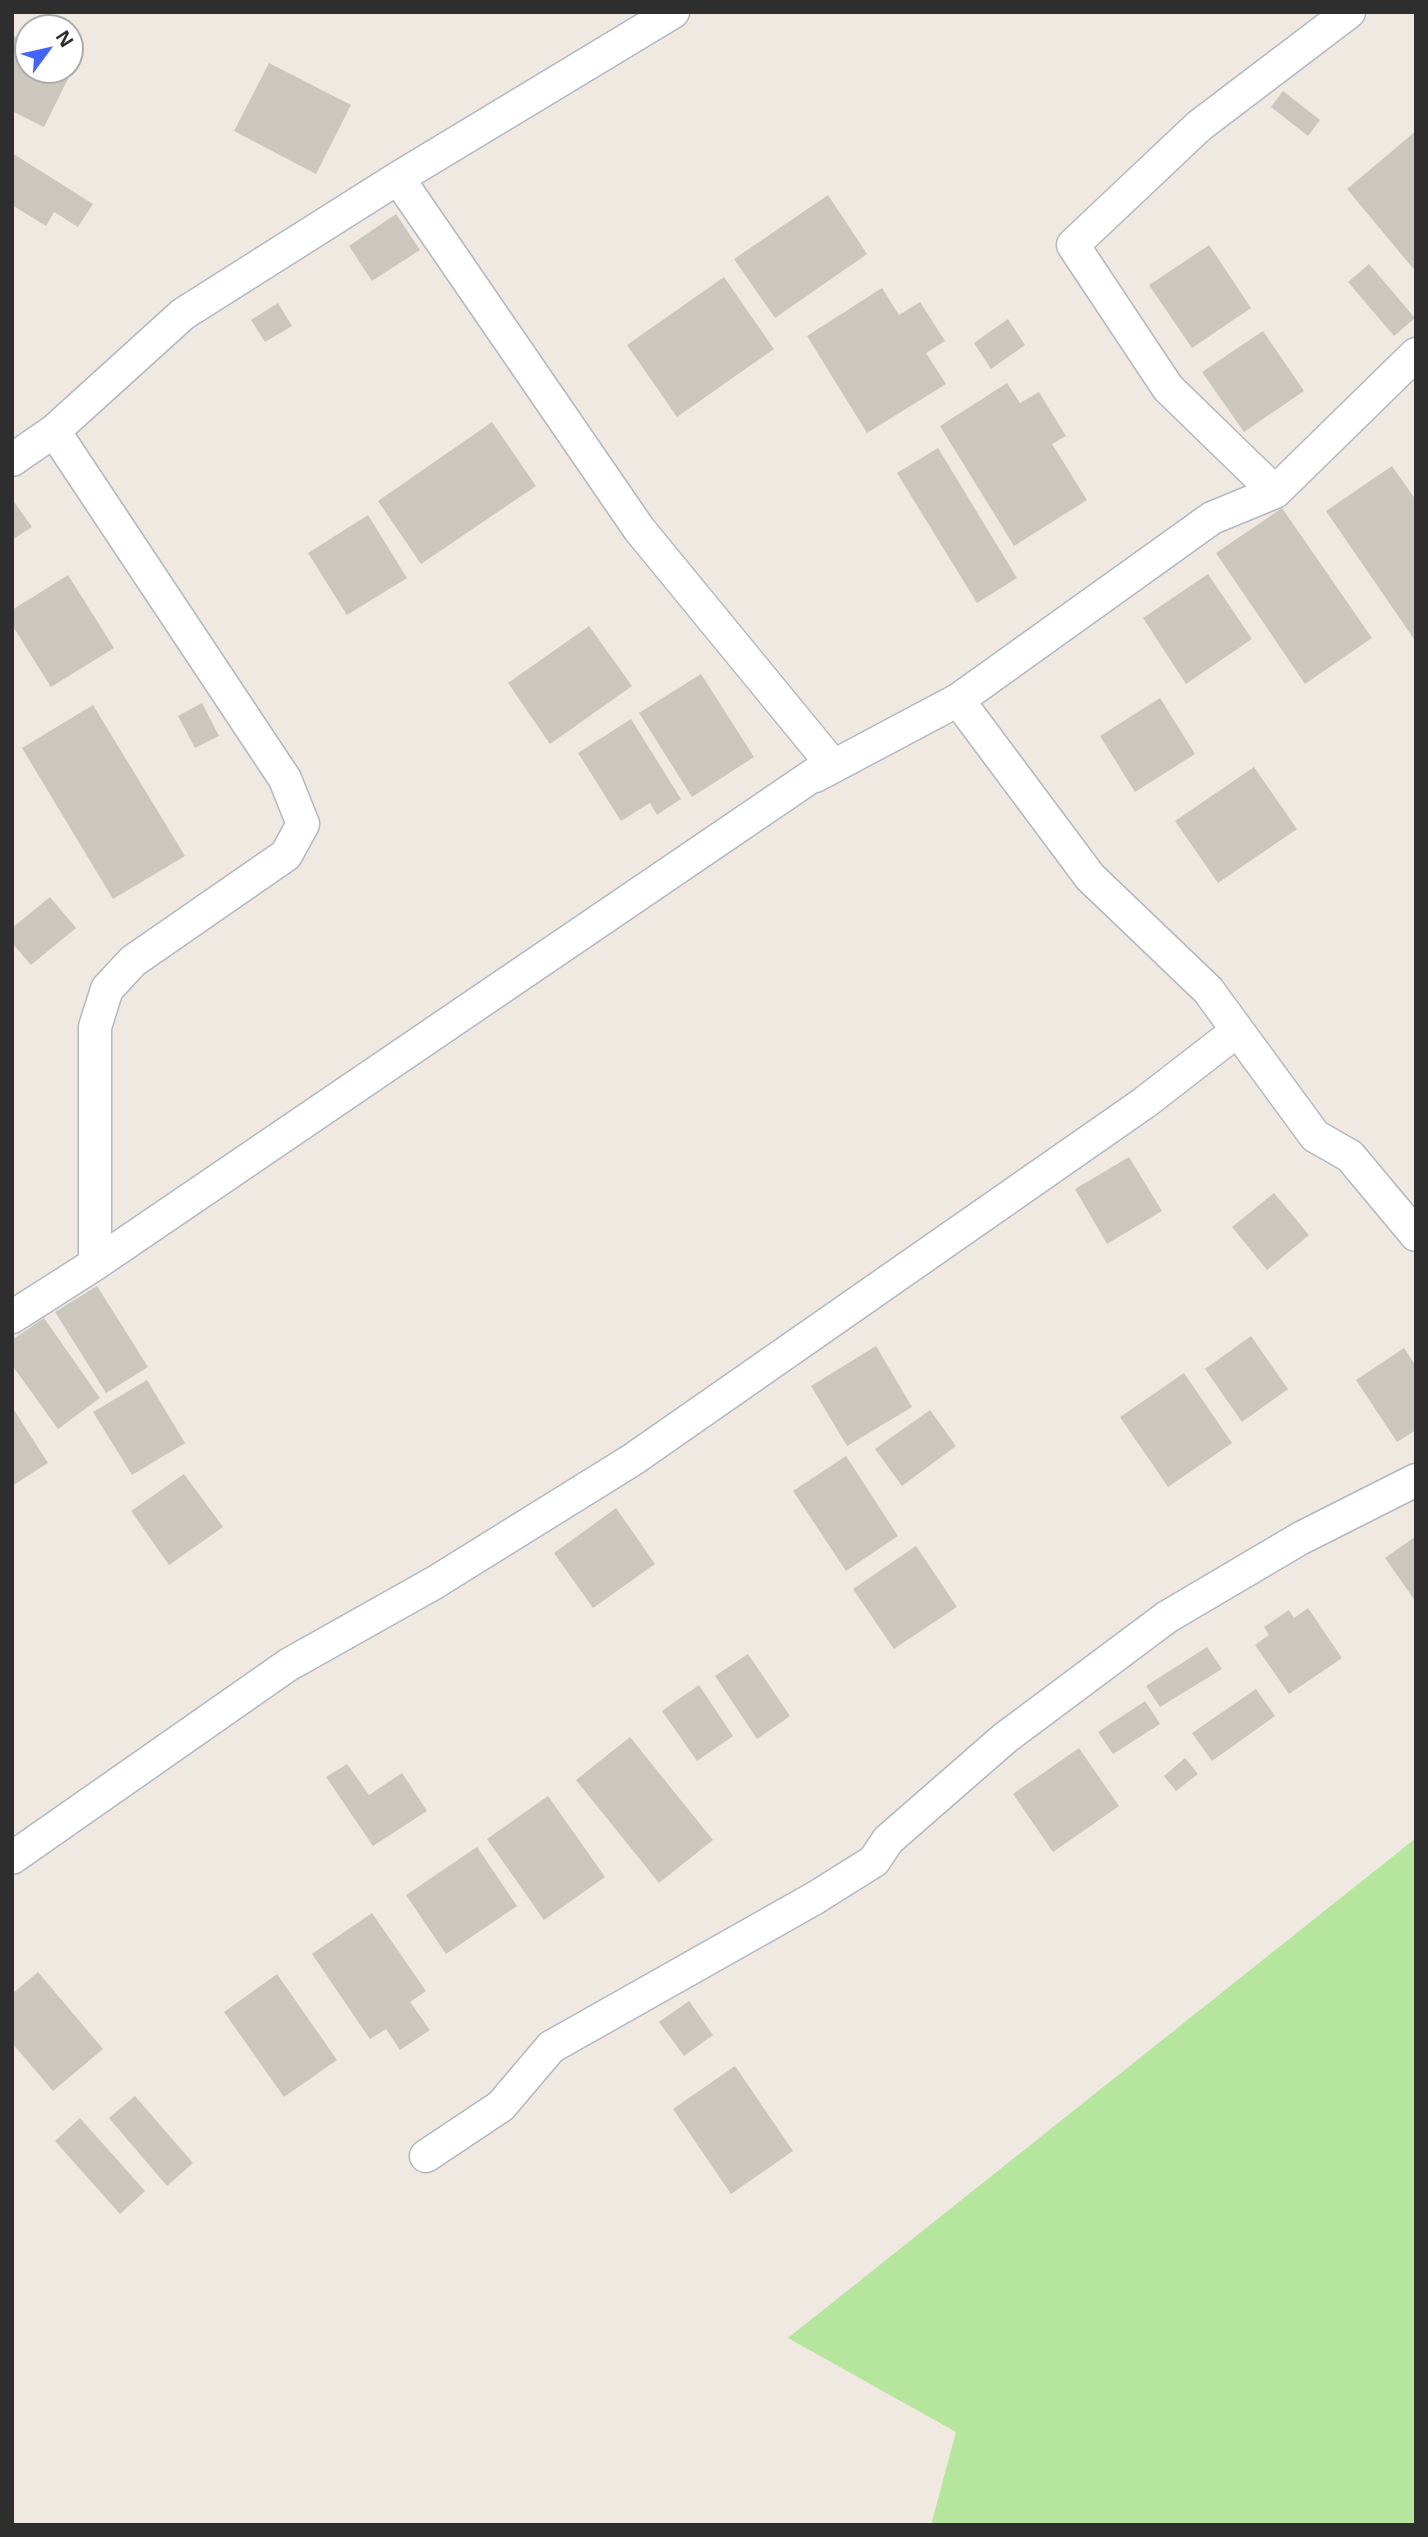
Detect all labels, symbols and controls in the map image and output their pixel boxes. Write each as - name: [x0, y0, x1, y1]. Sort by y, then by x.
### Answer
- north arrow: [14, 14, 84, 84]
- text: N: [50, 25, 80, 52]

